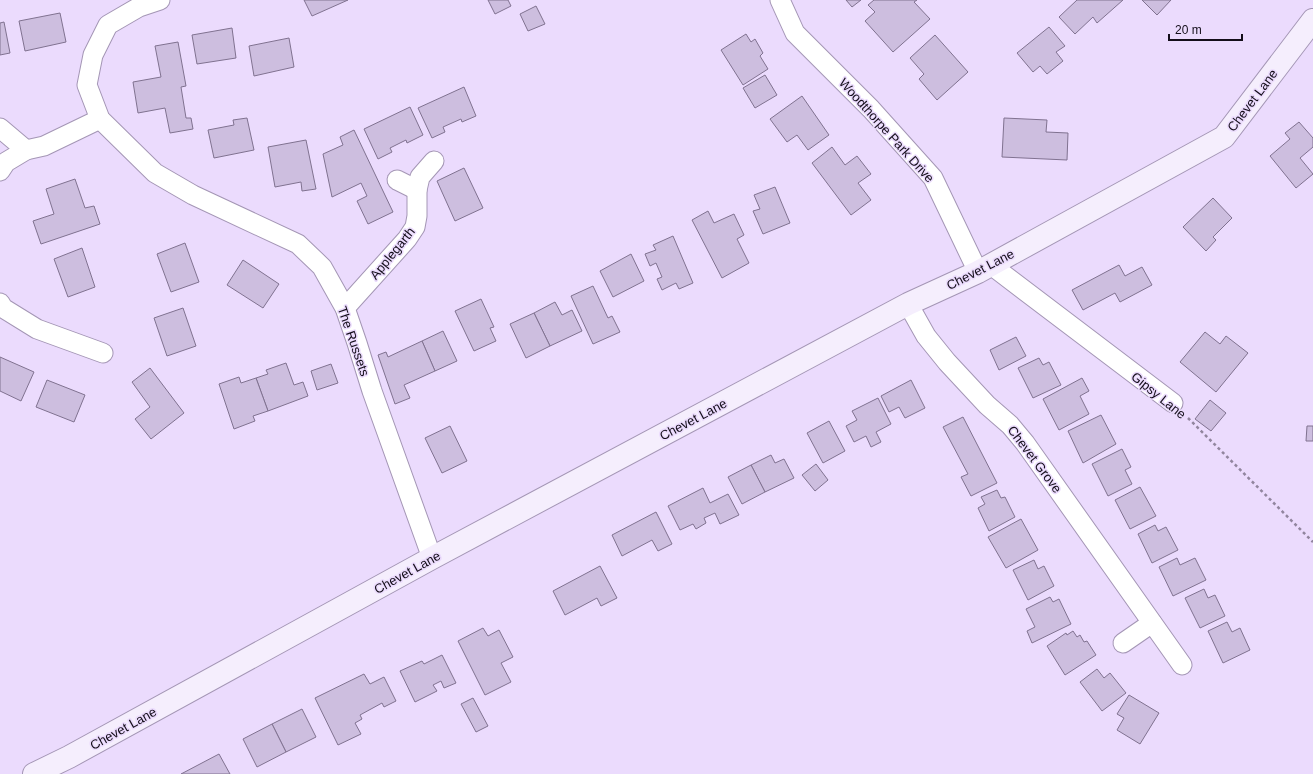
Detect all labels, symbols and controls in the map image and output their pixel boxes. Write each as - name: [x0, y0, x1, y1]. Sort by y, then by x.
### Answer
- scale bar: [1169, 16, 1242, 42]
- text: 20 m: [1175, 23, 1202, 37]
- street label: Chevet Lane: [1224, 66, 1281, 134]
- street label: Woodthorpe Park Drive: [836, 75, 937, 185]
- street label: Applegarth: [367, 224, 418, 282]
- street label: Chevet Lane: [944, 246, 1016, 293]
- street label: The Russets: [335, 304, 373, 379]
- street label: Gipsy Lane: [1128, 369, 1189, 422]
- street label: Chevet Lane: [657, 396, 729, 443]
- street label: Chevet Grove: [1004, 423, 1065, 496]
- street label: Chevet Lane: [371, 548, 443, 597]
- street label: Chevet Lane: [87, 704, 159, 753]

